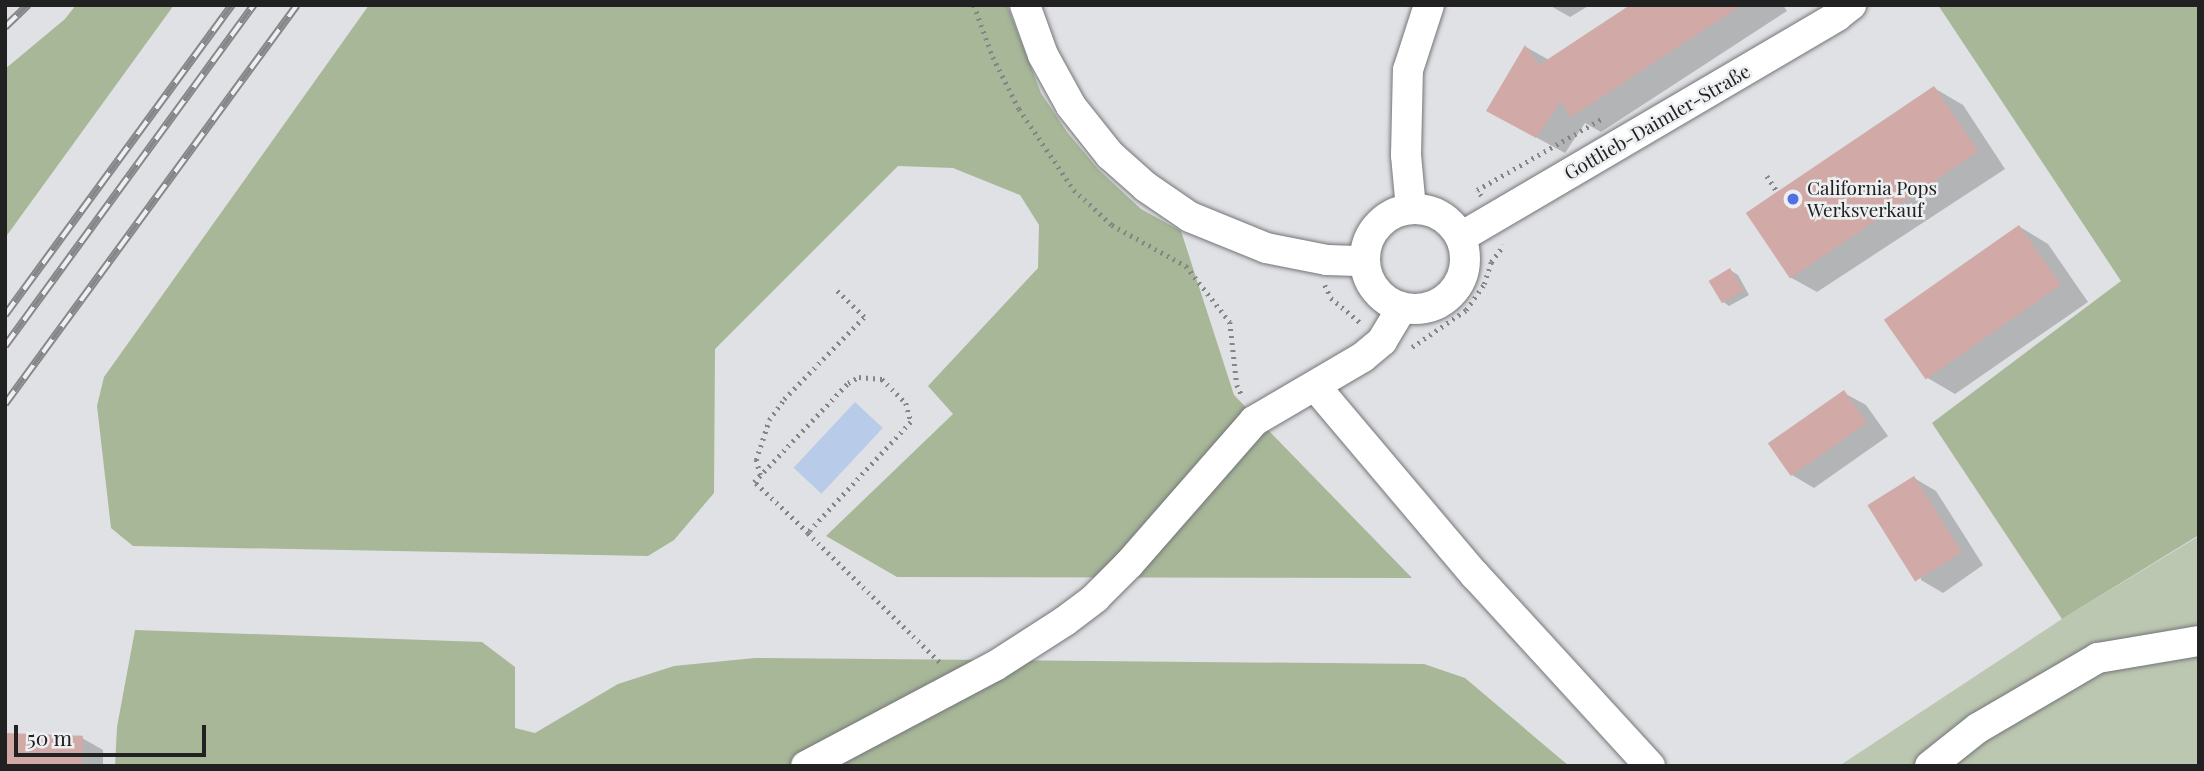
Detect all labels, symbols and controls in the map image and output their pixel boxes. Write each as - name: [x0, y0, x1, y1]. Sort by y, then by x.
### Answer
- street label: Gottlieb-Daimler-Straße: [1560, 59, 1754, 185]
- place label: California Pops Werksverkauf: [1807, 177, 1937, 221]
- marker: California Pops Werksverkauf: [1785, 191, 1801, 207]
- scale bar: [18, 712, 210, 756]
- text: 50 m: [27, 723, 72, 751]

